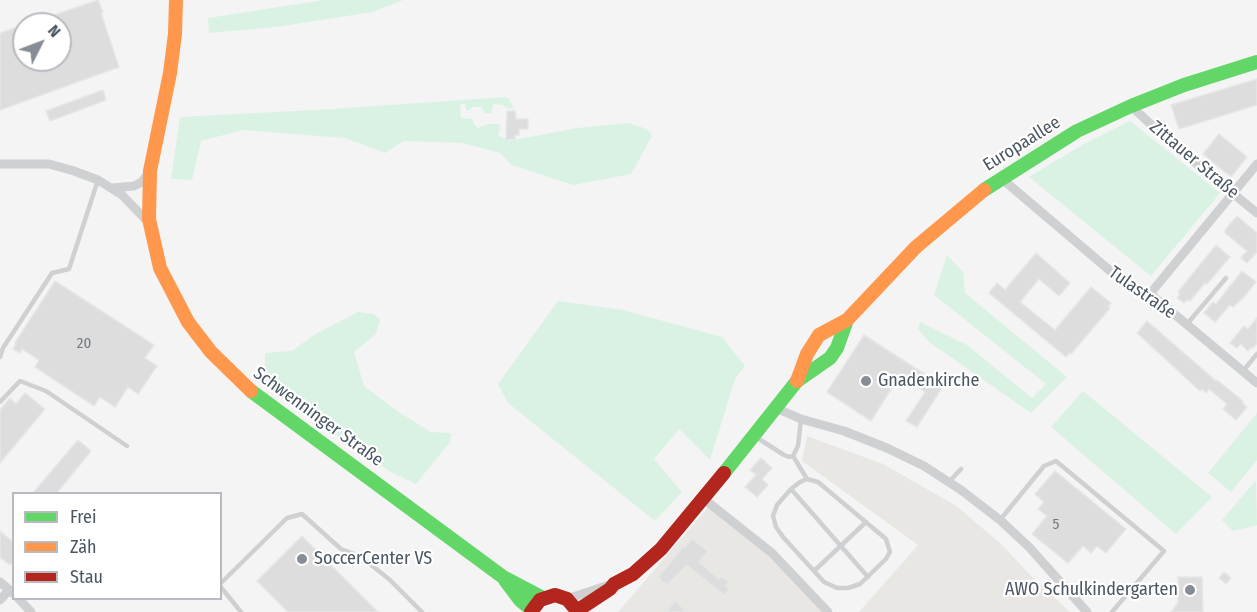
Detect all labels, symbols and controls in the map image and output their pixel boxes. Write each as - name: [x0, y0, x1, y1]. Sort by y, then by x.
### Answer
- north arrow: [12, 12, 72, 72]
- text: N: [44, 21, 65, 41]
- street label: Europaallee: [979, 112, 1065, 176]
- street label: Zittauer Straße: [1145, 116, 1243, 204]
- street label: Tulastraße: [1104, 262, 1180, 324]
- house number: 20: [77, 335, 91, 353]
- street label: Schwenninger Straße: [249, 363, 387, 471]
- place label: Gnadenkirche: [878, 370, 979, 392]
- marker: Gnadenkirche: [859, 374, 873, 388]
- legend: [12, 492, 222, 600]
- text: Frei: [70, 506, 96, 528]
- house number: 5: [1053, 516, 1059, 534]
- text: Zäh: [70, 536, 97, 558]
- place label: SoccerCenter VS: [314, 548, 432, 570]
- marker: SoccerCenter VS: [295, 552, 309, 566]
- text: Stau: [70, 566, 103, 588]
- place label: AWO Schulkindergarten: [1005, 579, 1178, 601]
- marker: AWO Schulkindergarten: [1183, 583, 1197, 597]

